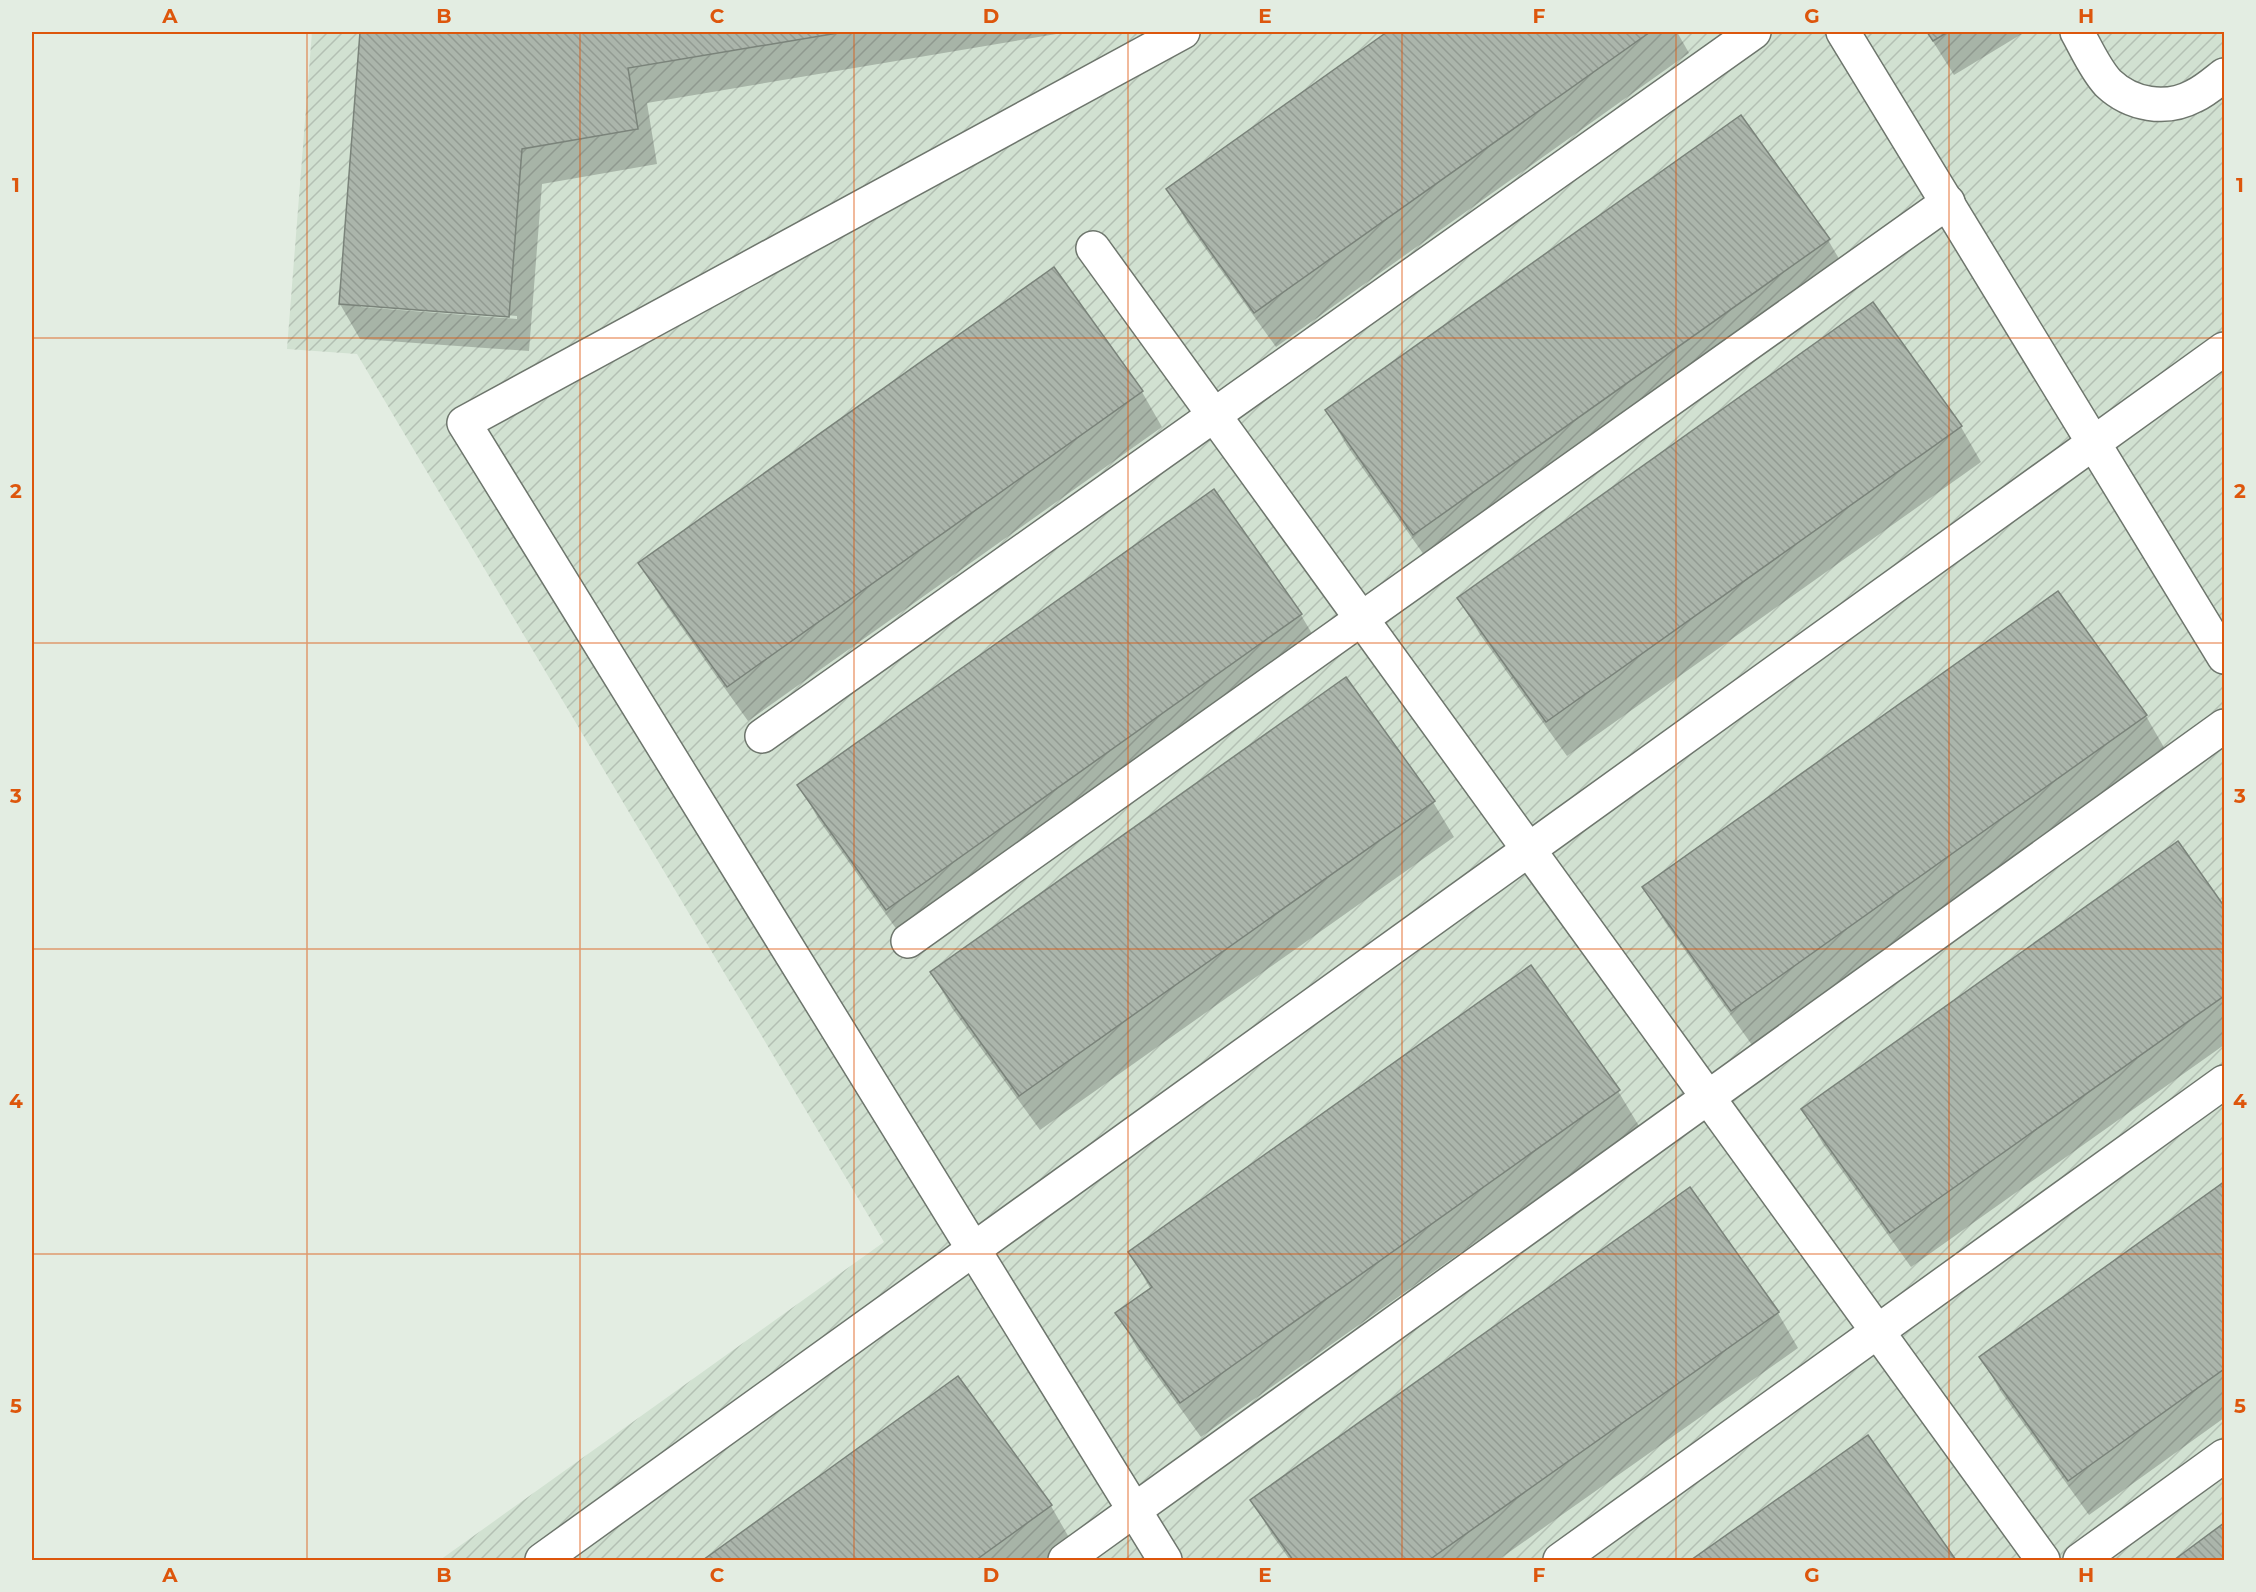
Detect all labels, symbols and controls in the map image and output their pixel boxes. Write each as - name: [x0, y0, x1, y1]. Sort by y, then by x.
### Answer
- text: A: [161, 4, 178, 28]
- text: B: [436, 4, 452, 28]
- text: C: [710, 4, 725, 28]
- text: D: [983, 4, 999, 28]
- text: E: [1258, 4, 1272, 28]
- text: F: [1533, 4, 1546, 28]
- text: G: [1804, 4, 1820, 28]
- text: H: [2078, 4, 2094, 28]
- text: 1: [12, 173, 20, 197]
- text: 1: [2236, 173, 2244, 197]
- text: 2: [10, 479, 22, 503]
- text: 2: [2234, 479, 2246, 503]
- text: 3: [9, 784, 22, 808]
- text: 3: [2233, 784, 2246, 808]
- text: 4: [9, 1089, 23, 1113]
- text: 4: [2233, 1089, 2247, 1113]
- text: 5: [10, 1394, 22, 1418]
- text: 5: [2234, 1394, 2246, 1418]
- text: A: [161, 1563, 178, 1587]
- text: B: [436, 1563, 452, 1587]
- text: C: [710, 1563, 725, 1587]
- text: D: [983, 1563, 999, 1587]
- text: E: [1258, 1563, 1272, 1587]
- text: F: [1533, 1563, 1546, 1587]
- text: G: [1804, 1563, 1820, 1587]
- text: H: [2078, 1563, 2094, 1587]

